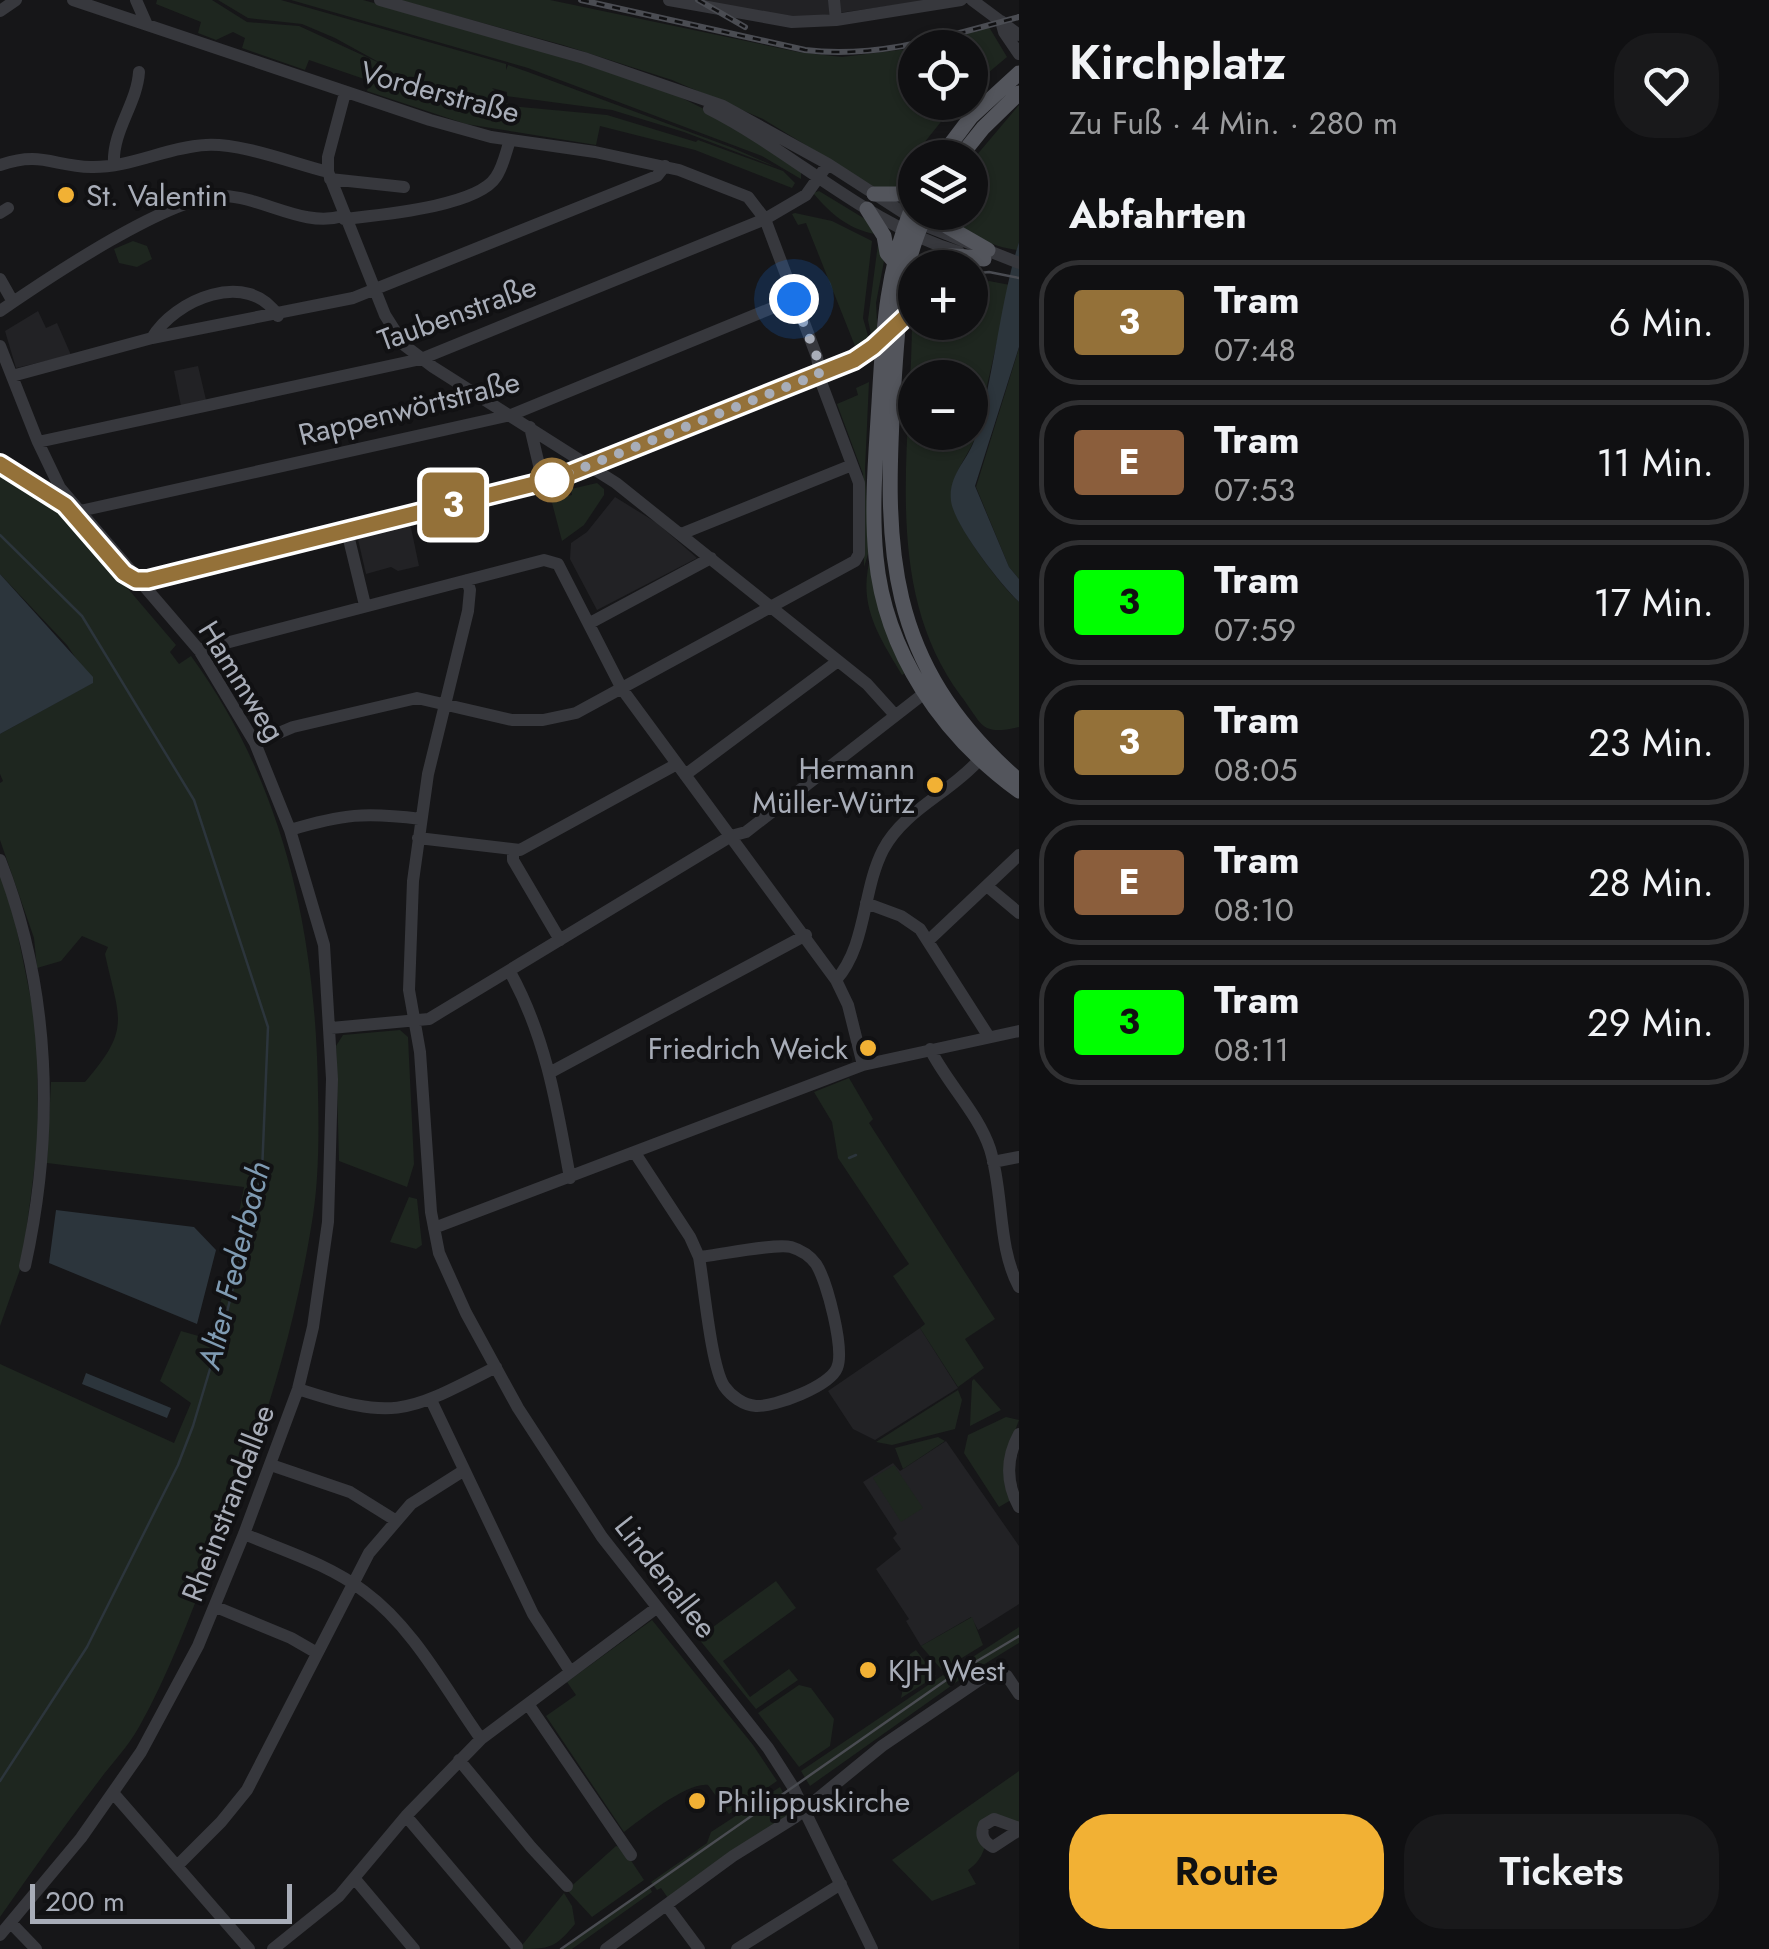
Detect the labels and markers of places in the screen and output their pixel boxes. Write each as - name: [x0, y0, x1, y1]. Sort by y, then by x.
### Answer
- place label: St. Valentin: [86, 174, 228, 217]
- marker: St. Valentin: [55, 184, 77, 206]
- unlabelled marker: [531, 459, 573, 501]
- place label: Hermann Müller-Würtz: [752, 747, 915, 824]
- marker: Hermann Müller-Würtz: [924, 774, 946, 796]
- place label: Friedrich Weick: [648, 1027, 849, 1070]
- marker: Friedrich Weick: [857, 1037, 879, 1059]
- place label: KJH West: [888, 1649, 1005, 1692]
- marker: KJH West: [857, 1659, 879, 1681]
- place label: Philippuskirche: [717, 1780, 910, 1823]
- marker: Philippuskirche: [686, 1790, 708, 1812]

